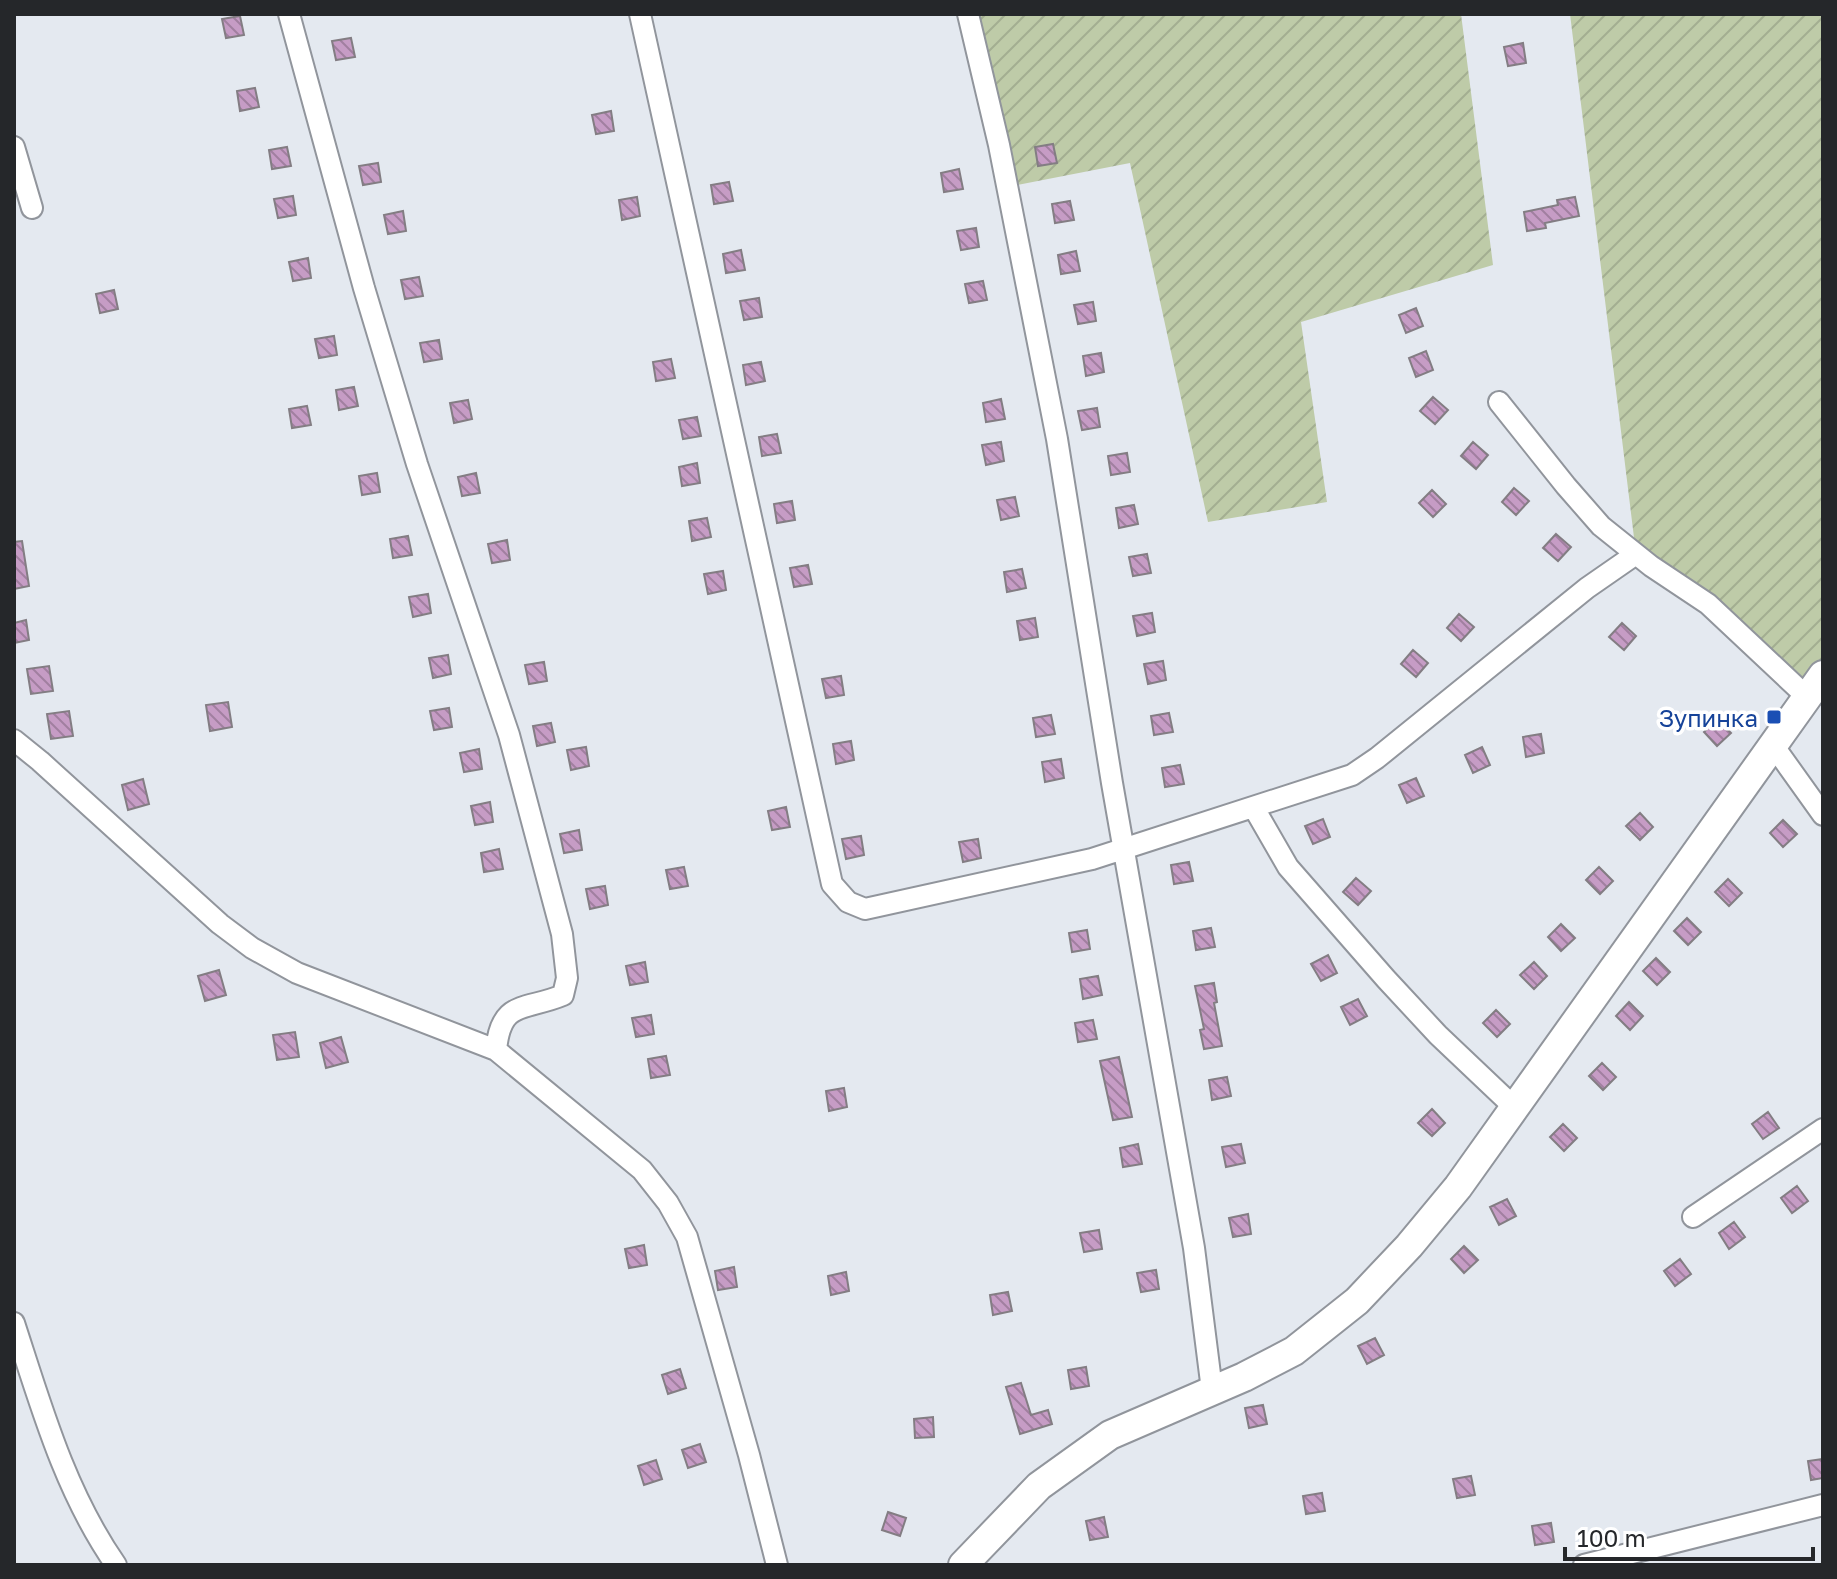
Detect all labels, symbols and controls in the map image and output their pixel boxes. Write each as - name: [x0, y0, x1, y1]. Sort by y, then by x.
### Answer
- place label: Зупинка: [1659, 703, 1758, 732]
- marker: Зупинка: [1765, 708, 1783, 726]
- scale bar: [1565, 1511, 1813, 1561]
- text: 100 m: [1577, 1523, 1646, 1552]

